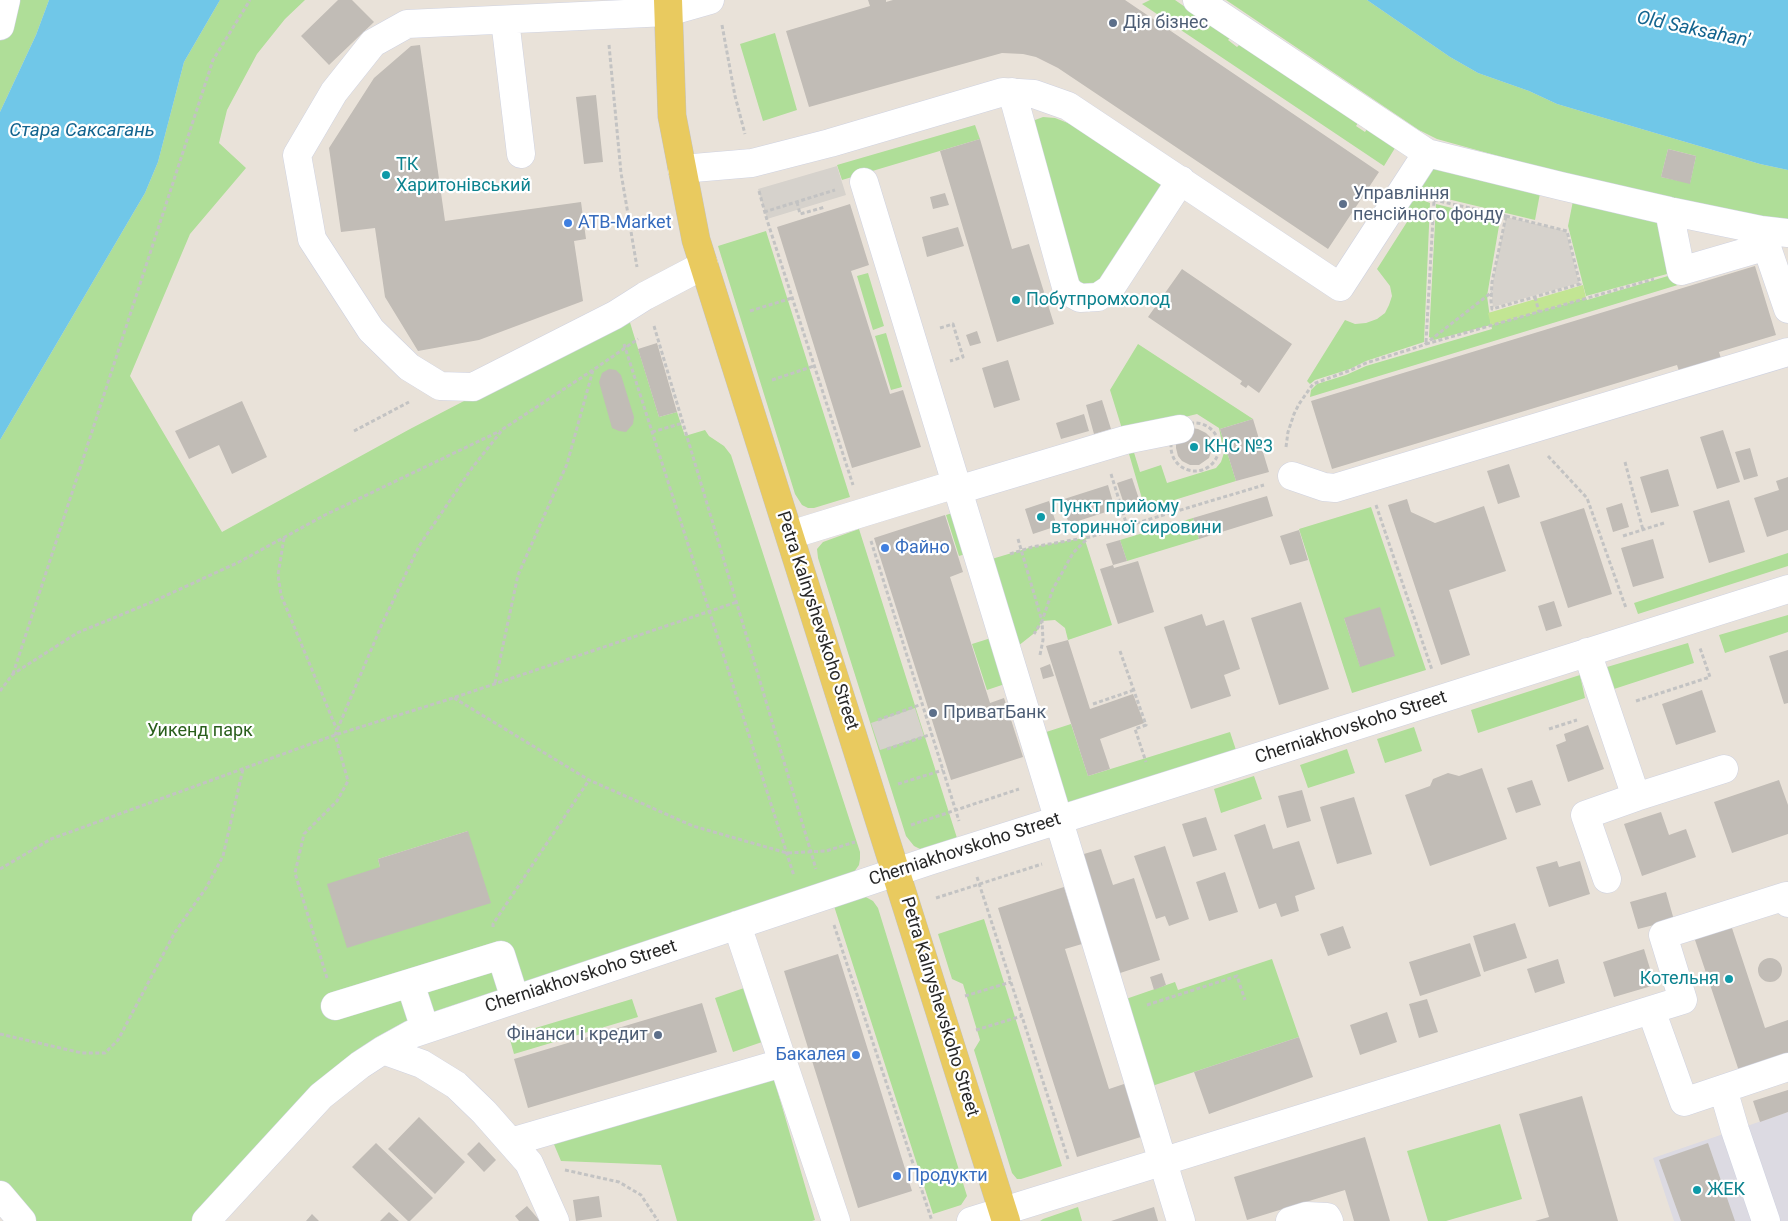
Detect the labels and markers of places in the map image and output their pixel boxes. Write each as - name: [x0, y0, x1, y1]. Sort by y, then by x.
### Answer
- place label: Дія бізнес: [1123, 12, 1208, 34]
- marker: Дія бізнес: [1107, 17, 1119, 29]
- place label: ТК Харитонівський: [396, 154, 531, 196]
- marker: ТК Харитонівський: [380, 169, 392, 181]
- place label: Управління пенсійного фонду: [1353, 183, 1503, 225]
- marker: Управління пенсійного фонду: [1337, 198, 1349, 210]
- place label: ATB-Market: [578, 212, 672, 234]
- marker: ATB-Market: [562, 217, 574, 229]
- place label: Побутпромхолод: [1026, 289, 1170, 311]
- marker: Побутпромхолод: [1010, 294, 1022, 306]
- place label: КНС №3: [1204, 436, 1273, 458]
- marker: КНС №3: [1188, 441, 1200, 453]
- place label: Пункт прийому вторинної сировини: [1051, 496, 1222, 538]
- marker: Пункт прийому вторинної сировини: [1035, 511, 1047, 523]
- place label: Файно: [895, 537, 950, 559]
- marker: Файно: [879, 542, 891, 554]
- place label: ПриватБанк: [943, 702, 1046, 724]
- marker: ПриватБанк: [927, 707, 939, 719]
- place label: Котельня: [1640, 968, 1719, 990]
- marker: Котельня: [1723, 973, 1735, 985]
- place label: Фінанси і кредит: [507, 1024, 648, 1046]
- marker: Фінанси і кредит: [652, 1029, 664, 1041]
- place label: Бакалея: [776, 1044, 846, 1066]
- marker: Бакалея: [850, 1049, 862, 1061]
- place label: Продукти: [907, 1165, 988, 1187]
- marker: Продукти: [891, 1170, 903, 1182]
- place label: ЖЕК: [1707, 1179, 1745, 1201]
- marker: ЖЕК: [1691, 1184, 1703, 1196]

